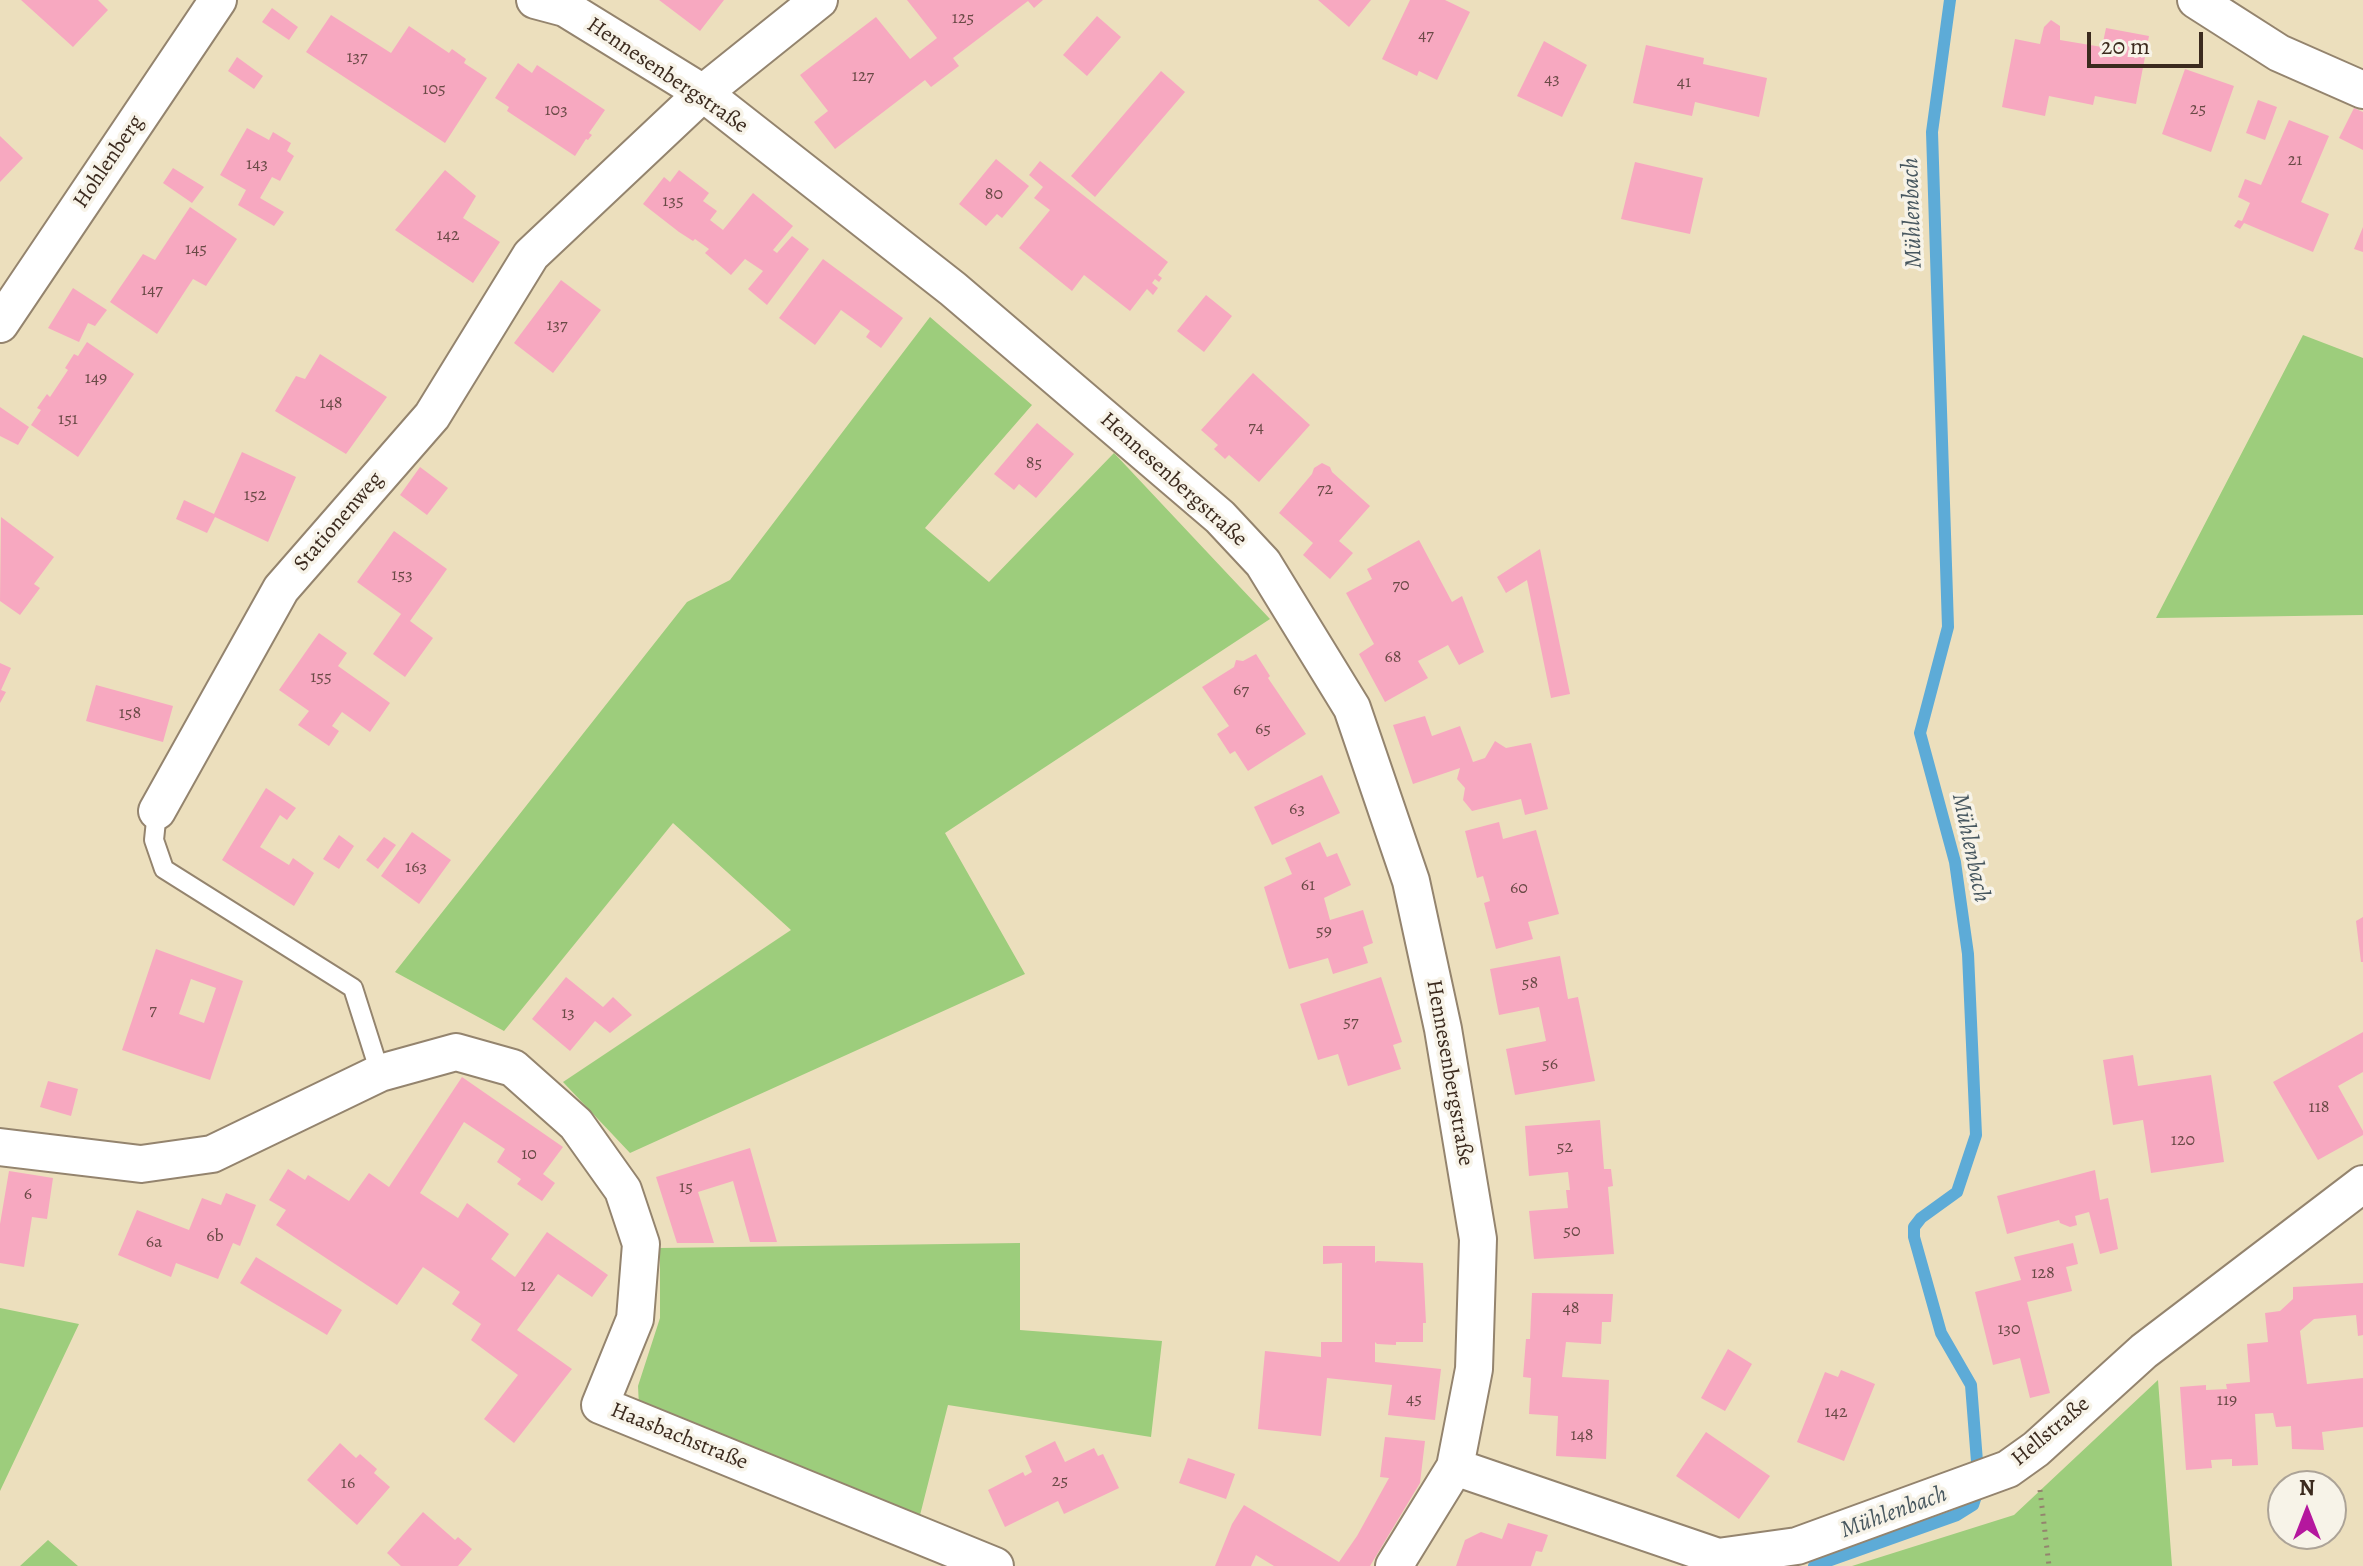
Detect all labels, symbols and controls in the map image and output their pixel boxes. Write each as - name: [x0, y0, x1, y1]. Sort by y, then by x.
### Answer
- house number: 125: [952, 8, 974, 30]
- street label: Hennesenbergstraße: [581, 12, 753, 140]
- scale bar: [2091, 16, 2207, 66]
- house number: 47: [1418, 25, 1434, 47]
- text: 20 m: [2101, 30, 2150, 62]
- house number: 137: [346, 47, 368, 69]
- house number: 127: [852, 66, 874, 88]
- house number: 43: [1544, 69, 1560, 91]
- house number: 41: [1677, 72, 1691, 94]
- house number: 105: [422, 79, 446, 101]
- house number: 25: [2190, 99, 2206, 121]
- house number: 103: [544, 100, 568, 122]
- street label: Hohlenberg: [68, 110, 150, 214]
- house number: 21: [2288, 150, 2302, 172]
- house number: 143: [246, 154, 268, 176]
- water label: Mühlenbach: [1897, 157, 1929, 269]
- house number: 80: [985, 184, 1003, 206]
- house number: 135: [662, 191, 684, 213]
- house number: 142: [437, 225, 459, 247]
- house number: 145: [185, 239, 207, 261]
- house number: 147: [141, 280, 163, 302]
- house number: 137: [546, 315, 568, 337]
- house number: 149: [85, 368, 107, 390]
- house number: 148: [319, 393, 343, 415]
- street label: Hennesenbergstraße: [1094, 407, 1252, 553]
- house number: 151: [58, 409, 78, 431]
- house number: 74: [1248, 417, 1264, 439]
- house number: 85: [1026, 453, 1042, 475]
- street label: Stationenweg: [289, 467, 389, 577]
- house number: 72: [1317, 479, 1333, 501]
- house number: 152: [244, 485, 266, 507]
- house number: 153: [391, 565, 413, 587]
- house number: 70: [1392, 575, 1410, 597]
- house number: 68: [1384, 647, 1402, 669]
- house number: 155: [310, 667, 332, 689]
- house number: 67: [1233, 680, 1249, 702]
- house number: 158: [119, 703, 141, 725]
- house number: 65: [1255, 719, 1271, 741]
- water label: Mühlenbach: [1944, 791, 1996, 905]
- house number: 63: [1289, 799, 1305, 821]
- house number: 163: [405, 857, 427, 879]
- house number: 61: [1301, 875, 1315, 897]
- house number: 60: [1510, 878, 1528, 900]
- house number: 59: [1316, 921, 1332, 943]
- house number: 58: [1522, 973, 1538, 995]
- street label: Hennesenbergstraße: [1420, 978, 1478, 1168]
- house number: 7: [149, 1000, 157, 1022]
- house number: 13: [561, 1003, 575, 1025]
- house number: 57: [1343, 1012, 1359, 1034]
- house number: 56: [1542, 1054, 1558, 1076]
- house number: 118: [2308, 1097, 2330, 1119]
- house number: 120: [2171, 1130, 2195, 1152]
- house number: 52: [1557, 1137, 1573, 1159]
- house number: 10: [521, 1144, 537, 1166]
- house number: 15: [679, 1177, 693, 1199]
- house number: 6: [24, 1184, 32, 1206]
- house number: 50: [1563, 1221, 1581, 1243]
- house number: 6b: [206, 1226, 224, 1248]
- house number: 6a: [146, 1232, 162, 1254]
- house number: 128: [2031, 1263, 2055, 1285]
- house number: 12: [521, 1276, 535, 1298]
- house number: 48: [1563, 1298, 1579, 1320]
- house number: 130: [1997, 1319, 2021, 1341]
- house number: 45: [1406, 1389, 1422, 1411]
- house number: 119: [2217, 1390, 2237, 1412]
- street label: Hellstraße: [2006, 1392, 2096, 1472]
- street label: Haasbachstraße: [607, 1398, 751, 1476]
- house number: 142: [1825, 1402, 1847, 1424]
- house number: 148: [1570, 1425, 1594, 1447]
- north arrow: [2267, 1470, 2347, 1550]
- house number: 25: [1052, 1471, 1068, 1493]
- house number: 16: [341, 1473, 355, 1495]
- text: N: [2299, 1473, 2315, 1503]
- water label: Mühlenbach: [1837, 1480, 1951, 1546]

